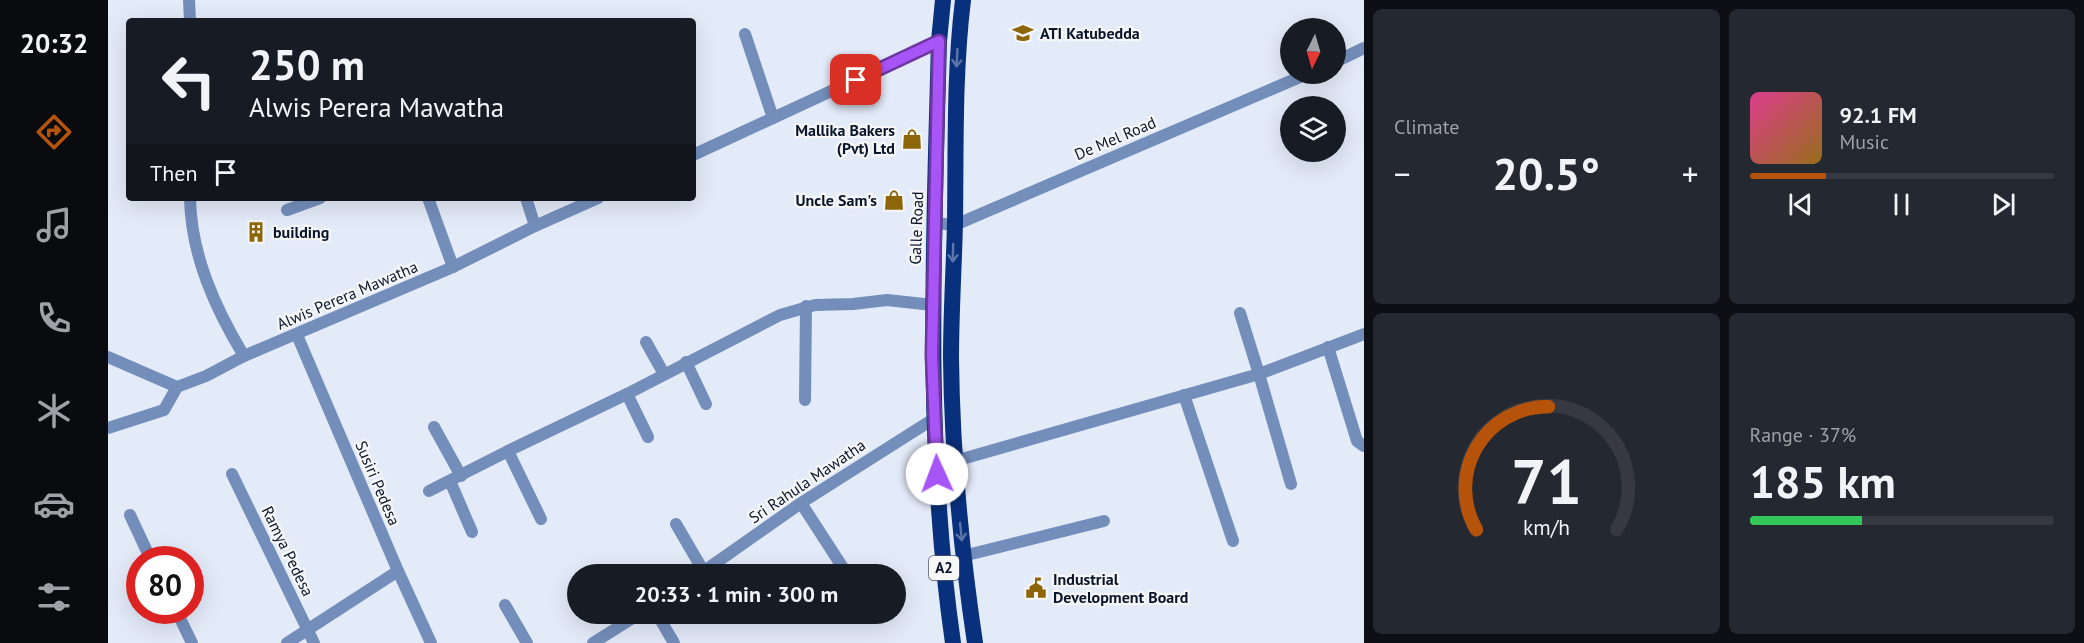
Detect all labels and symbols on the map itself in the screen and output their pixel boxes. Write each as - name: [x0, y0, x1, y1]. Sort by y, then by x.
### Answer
- north arrow: [1280, 18, 1346, 84]
- school or university icon: ATI Katubedda: [1011, 21, 1035, 45]
- place label: ATI Katubedda: [1040, 23, 1140, 43]
- one-way arrow: [952, 48, 963, 68]
- pin: [830, 54, 881, 105]
- street label: De Mel Road: [1071, 112, 1159, 164]
- place label: Mallika Bakers (Pvt) Ltd: [795, 120, 895, 158]
- shop icon: Mallika Bakers (Pvt) Ltd: [900, 127, 924, 151]
- shop icon: Uncle Sam's: [882, 188, 906, 212]
- place label: Uncle Sam's: [795, 190, 877, 210]
- street label: Galle Road: [905, 191, 927, 265]
- building icon: building: [244, 220, 268, 244]
- place label: building: [273, 222, 329, 242]
- one-way arrow: [947, 243, 959, 263]
- street label: Alwis Perera Mawatha: [274, 256, 420, 334]
- street label: Sri Rahula Mawatha: [745, 435, 869, 527]
- street label: Susiri Pedesa: [351, 438, 405, 528]
- position arrow: [905, 442, 969, 506]
- street label: Ramya Pedesa: [258, 503, 318, 599]
- one-way arrow: [956, 521, 967, 541]
- speed limit sign: 80: [126, 546, 204, 624]
- road number: A2: [929, 556, 959, 580]
- place label: Industrial Development Board: [1053, 569, 1188, 607]
- public building icon: Industrial Development Board: [1024, 576, 1048, 600]

